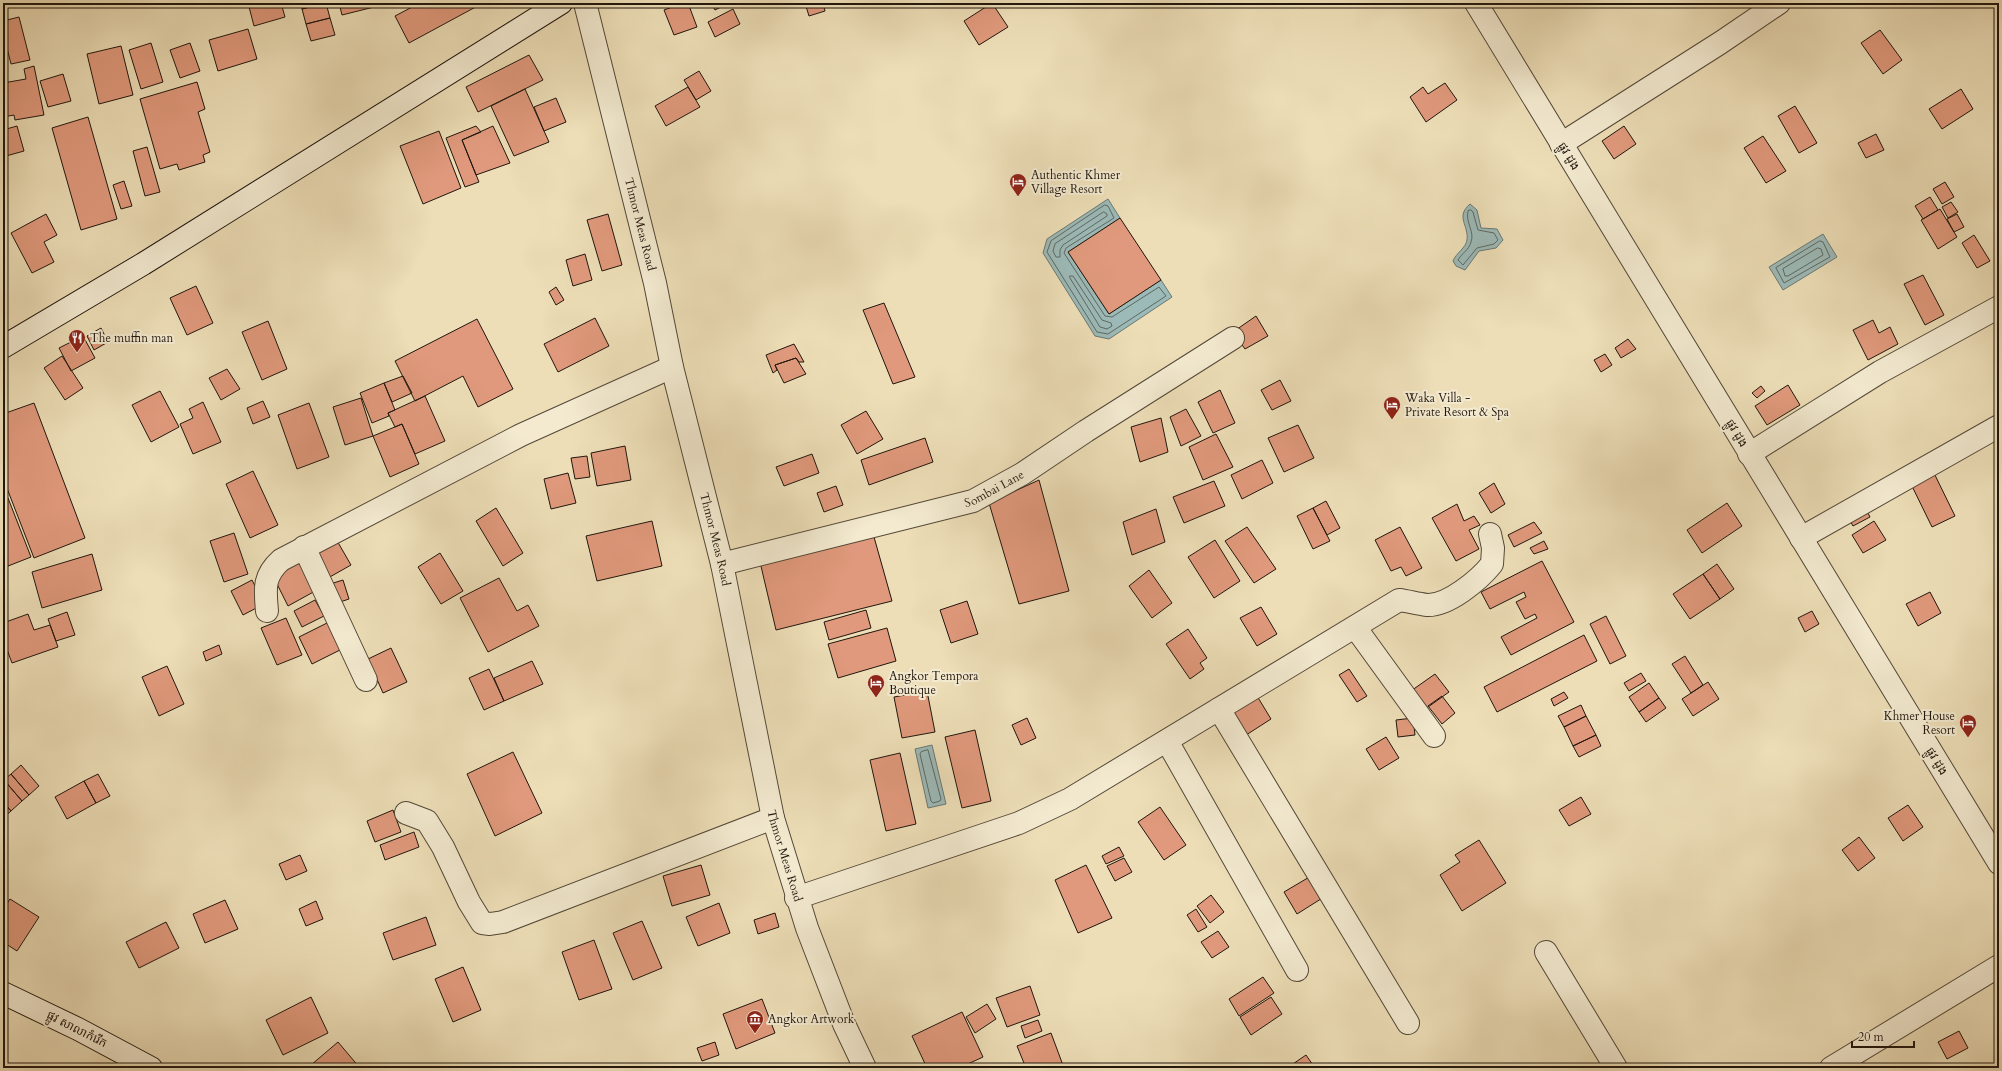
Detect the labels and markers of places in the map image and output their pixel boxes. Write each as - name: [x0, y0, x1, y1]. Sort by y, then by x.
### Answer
- place label: Authentic Khmer Village Resort: [1031, 167, 1121, 197]
- hotel icon: Authentic Khmer Village Resort: [1008, 172, 1028, 197]
- restaurant icon: The muffin man: [67, 328, 87, 353]
- place label: The muffin man: [90, 330, 174, 346]
- place label: Waka Villa - Private Resort & Spa: [1404, 390, 1510, 420]
- hotel icon: Waka Villa - Private Resort & Spa: [1382, 395, 1402, 420]
- place label: Angkor Tempora Boutique: [889, 668, 979, 698]
- hotel icon: Angkor Tempora Boutique: [866, 673, 886, 698]
- place label: Khmer House Resort: [1884, 708, 1955, 738]
- hotel icon: Khmer House Resort: [1958, 713, 1978, 738]
- museum icon: Angkor Artwork: [745, 1009, 765, 1034]
- place label: Angkor Artwork: [768, 1011, 855, 1027]

